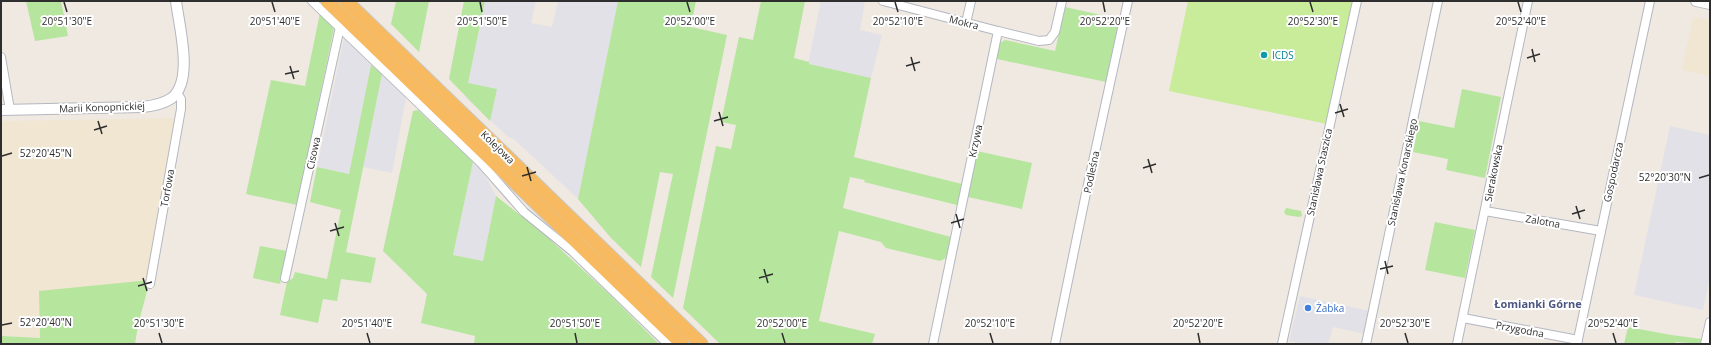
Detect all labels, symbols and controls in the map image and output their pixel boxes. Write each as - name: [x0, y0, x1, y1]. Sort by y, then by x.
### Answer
- street label: Mokra: [948, 12, 980, 32]
- text: 20°51'30"E: [42, 14, 92, 28]
- text: 20°51'40"E: [250, 14, 300, 28]
- text: 20°51'50"E: [457, 14, 507, 28]
- text: 20°52'00"E: [665, 14, 715, 28]
- text: 20°52'10"E: [873, 14, 923, 28]
- text: 20°52'20"E: [1080, 14, 1130, 28]
- text: 20°52'30"E: [1288, 14, 1338, 28]
- text: 20°52'40"E: [1496, 14, 1546, 28]
- place label: ICDS: [1272, 48, 1294, 62]
- marker: ICDS: [1259, 50, 1269, 60]
- street label: Marii Konopnickiej: [59, 99, 145, 115]
- street label: Stanisława Konarskiego: [1384, 117, 1420, 227]
- street label: Krzywa: [965, 123, 985, 159]
- street label: Kolejowa: [478, 127, 518, 167]
- street label: Stanisława Staszica: [1303, 127, 1335, 217]
- street label: Cisowa: [303, 135, 323, 171]
- street label: Gospodarcza: [1600, 141, 1626, 203]
- street label: Sierakowska: [1481, 143, 1505, 203]
- text: 52°20'45"N: [20, 146, 72, 160]
- street label: Podleśna: [1080, 150, 1102, 194]
- street label: Torfowa: [157, 168, 177, 208]
- text: 52°20'30"N: [1639, 170, 1691, 184]
- street label: Zalotna: [1525, 211, 1561, 231]
- district label: Łomianki Górne: [1494, 296, 1582, 311]
- place label: Żabka: [1316, 301, 1344, 315]
- marker: Żabka: [1303, 303, 1313, 313]
- text: 52°20'40"N: [20, 315, 72, 329]
- text: 20°51'30"E: [134, 316, 184, 330]
- text: 20°51'40"E: [342, 316, 392, 330]
- text: 20°51'50"E: [550, 316, 600, 330]
- text: 20°52'00"E: [757, 316, 807, 330]
- text: 20°52'10"E: [965, 316, 1015, 330]
- text: 20°52'20"E: [1173, 316, 1223, 330]
- text: 20°52'30"E: [1380, 316, 1430, 330]
- text: 20°52'40"E: [1588, 316, 1638, 330]
- street label: Przygodna: [1495, 317, 1545, 341]

